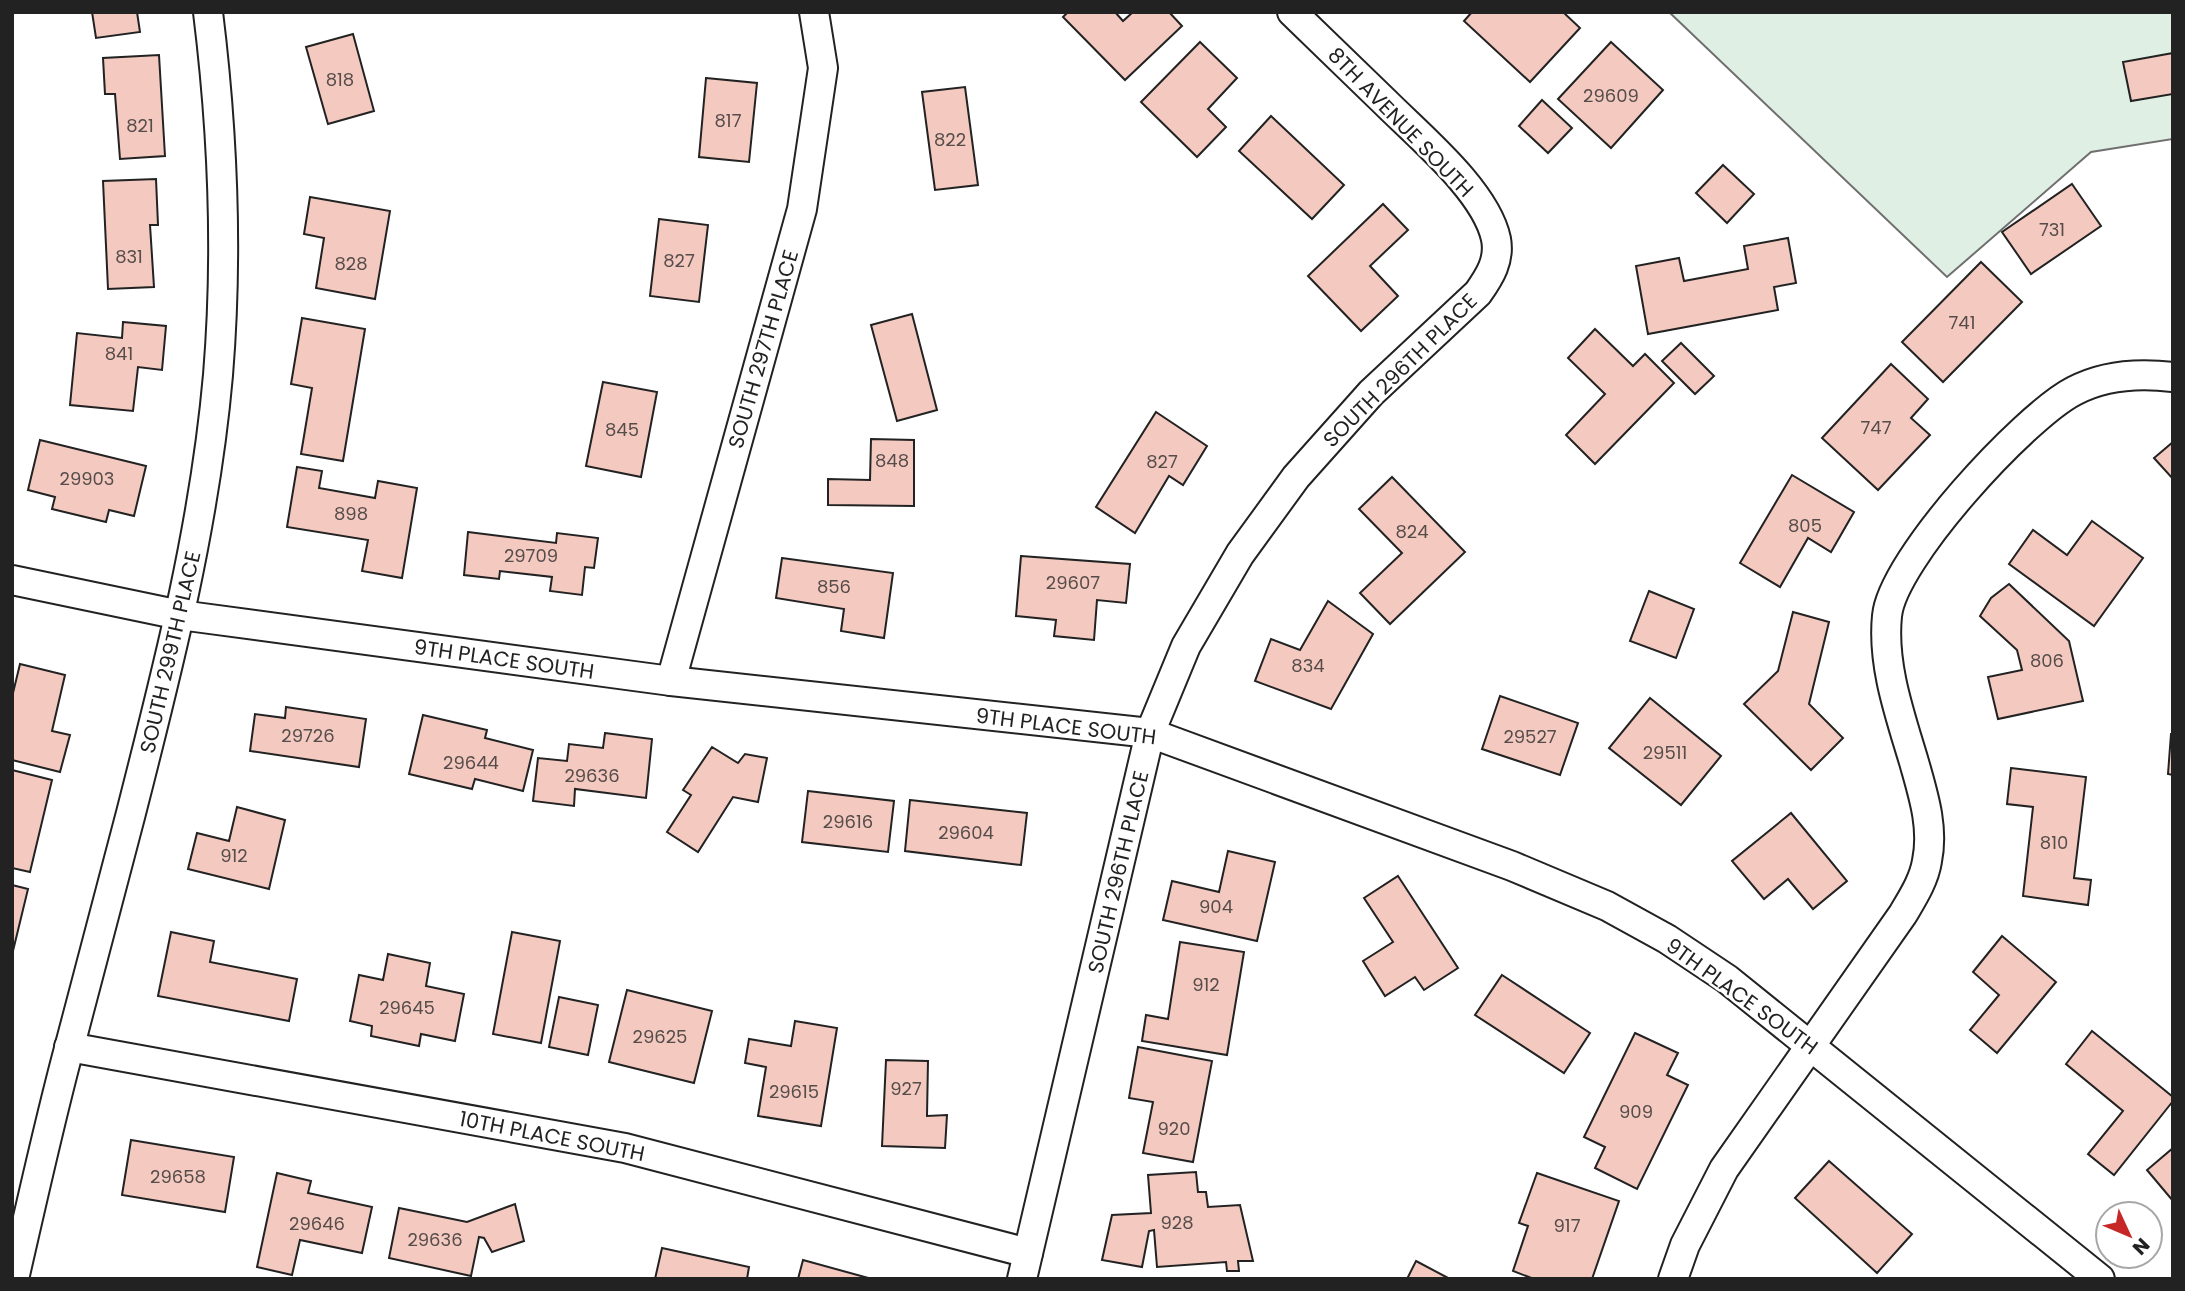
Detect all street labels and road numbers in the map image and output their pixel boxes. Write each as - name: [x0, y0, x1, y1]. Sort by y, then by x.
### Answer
- street label: 8TH AVENUE SOUTH: [1322, 41, 1480, 203]
- street label: SOUTH 297TH PLACE: [721, 246, 805, 452]
- street label: SOUTH 296TH PLACE: [1317, 287, 1483, 453]
- street label: SOUTH 299TH PLACE: [133, 548, 207, 756]
- street label: 9TH PLACE SOUTH: [412, 632, 596, 686]
- street label: 9TH PLACE SOUTH: [974, 701, 1158, 751]
- street label: SOUTH 296TH PLACE: [1081, 768, 1155, 976]
- street label: 9TH PLACE SOUTH: [1660, 931, 1824, 1061]
- street label: 10TH PLACE SOUTH: [457, 1104, 647, 1168]

